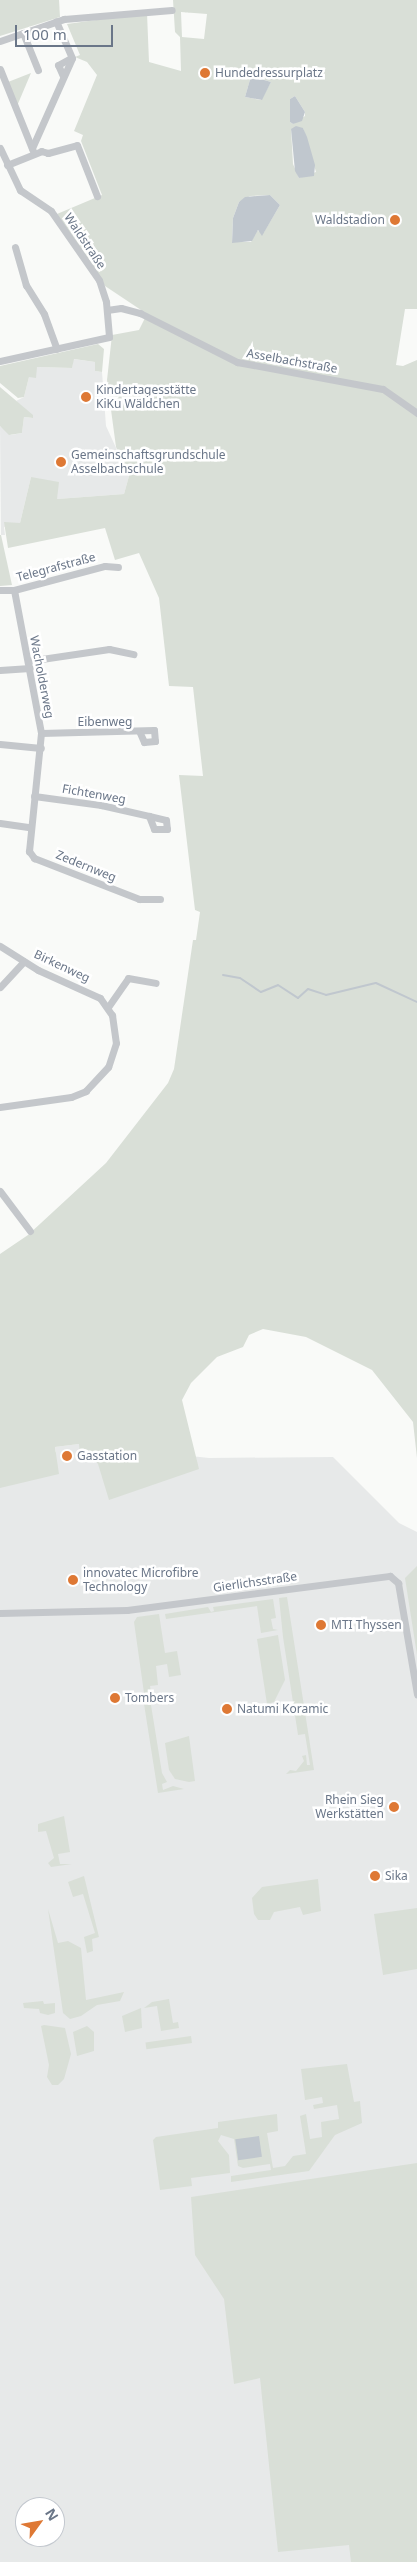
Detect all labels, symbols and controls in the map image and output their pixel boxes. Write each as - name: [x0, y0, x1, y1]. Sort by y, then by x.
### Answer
- scale bar: [18, 15, 115, 47]
- text: 100 m: [23, 24, 67, 44]
- place label: Hundedressurplatz: [215, 66, 323, 80]
- marker: Hundedressurplatz: [199, 67, 211, 79]
- street label: Waldstraße: [61, 210, 109, 272]
- place label: Waldstadion: [315, 213, 385, 227]
- marker: Waldstadion: [389, 214, 401, 226]
- street label: Asselbachstraße: [245, 346, 339, 376]
- place label: Kindertagesstätte KiKu Wäldchen: [96, 383, 196, 411]
- marker: Kindertagesstätte KiKu Wäldchen: [80, 391, 92, 403]
- place label: Gemeinschaftsgrundschule Asselbachschule: [71, 448, 226, 476]
- marker: Gemeinschaftsgrundschule Asselbachschule: [55, 456, 67, 468]
- street label: Telegrafstraße: [15, 550, 97, 584]
- street label: Wacholderweg: [27, 634, 57, 720]
- street label: Eibenweg: [78, 715, 132, 729]
- street label: Fichtenweg: [61, 781, 127, 807]
- street label: Zedernweg: [54, 847, 118, 885]
- street label: Birkenweg: [32, 947, 92, 985]
- place label: Gasstation: [77, 1449, 137, 1463]
- marker: Gasstation: [61, 1450, 73, 1462]
- place label: innovatec Microfibre Technology: [83, 1566, 199, 1594]
- street label: Gierlichsstraße: [212, 1569, 298, 1595]
- marker: innovatec Microfibre Technology: [67, 1574, 79, 1586]
- place label: MTI Thyssen: [331, 1618, 402, 1632]
- marker: MTI Thyssen: [315, 1619, 327, 1631]
- place label: Tombers: [125, 1691, 174, 1705]
- marker: Tombers: [109, 1692, 121, 1704]
- place label: Natumi Koramic: [237, 1702, 328, 1716]
- marker: Natumi Koramic: [221, 1703, 233, 1715]
- place label: Rhein Sieg Werkstätten: [315, 1793, 384, 1821]
- marker: Rhein Sieg Werkstätten: [388, 1801, 400, 1813]
- place label: Sika: [385, 1869, 408, 1883]
- marker: Sika: [369, 1870, 381, 1882]
- north arrow: [15, 2497, 65, 2547]
- text: N: [41, 2504, 63, 2524]

